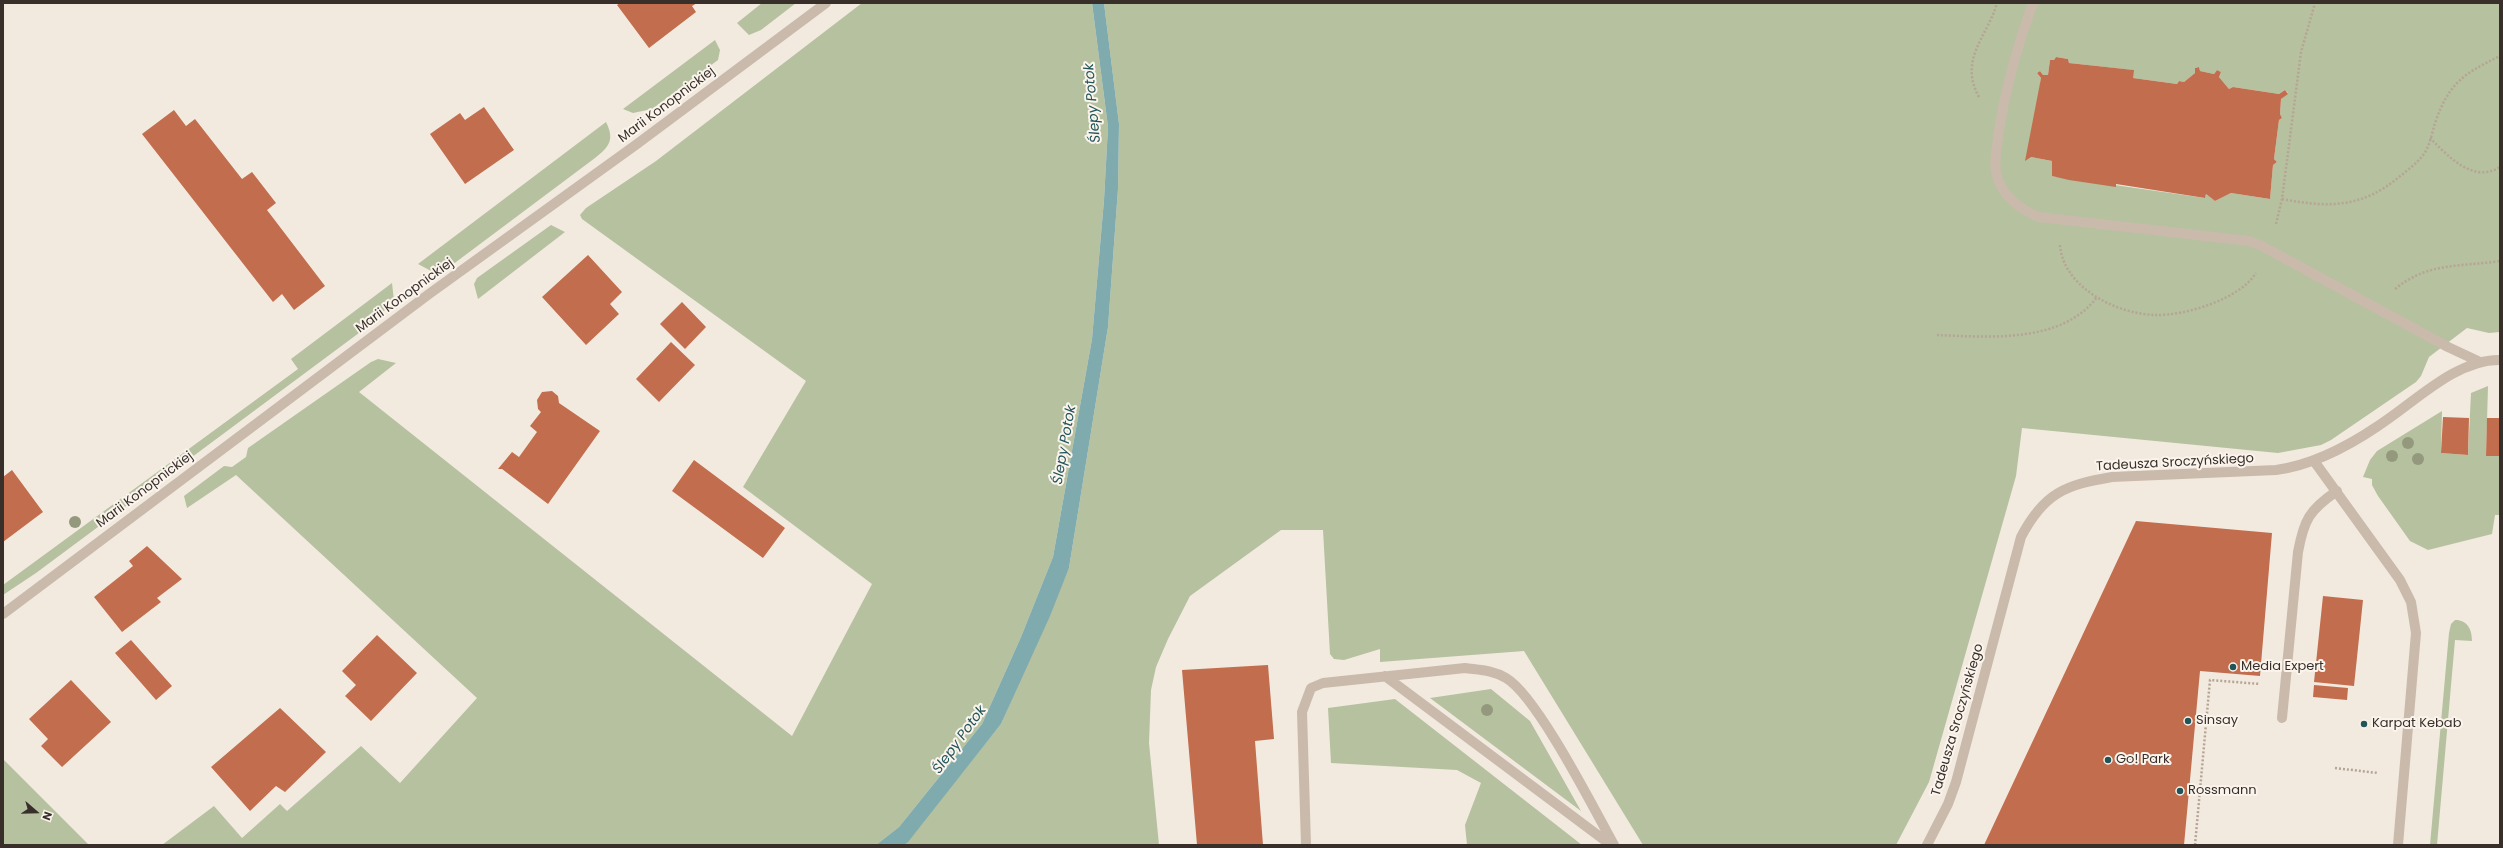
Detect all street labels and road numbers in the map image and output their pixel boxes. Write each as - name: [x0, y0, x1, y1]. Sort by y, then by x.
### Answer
- street label: Marii Konopnickiej: [616, 64, 718, 146]
- street label: Marii Konopnickiej: [353, 255, 457, 337]
- street label: Marii Konopnickiej: [94, 449, 196, 531]
- street label: Tadeusza Sroczyńskiego: [2096, 451, 2254, 475]
- street label: Tadeusza Sroczyńskiego: [1929, 642, 1987, 798]

